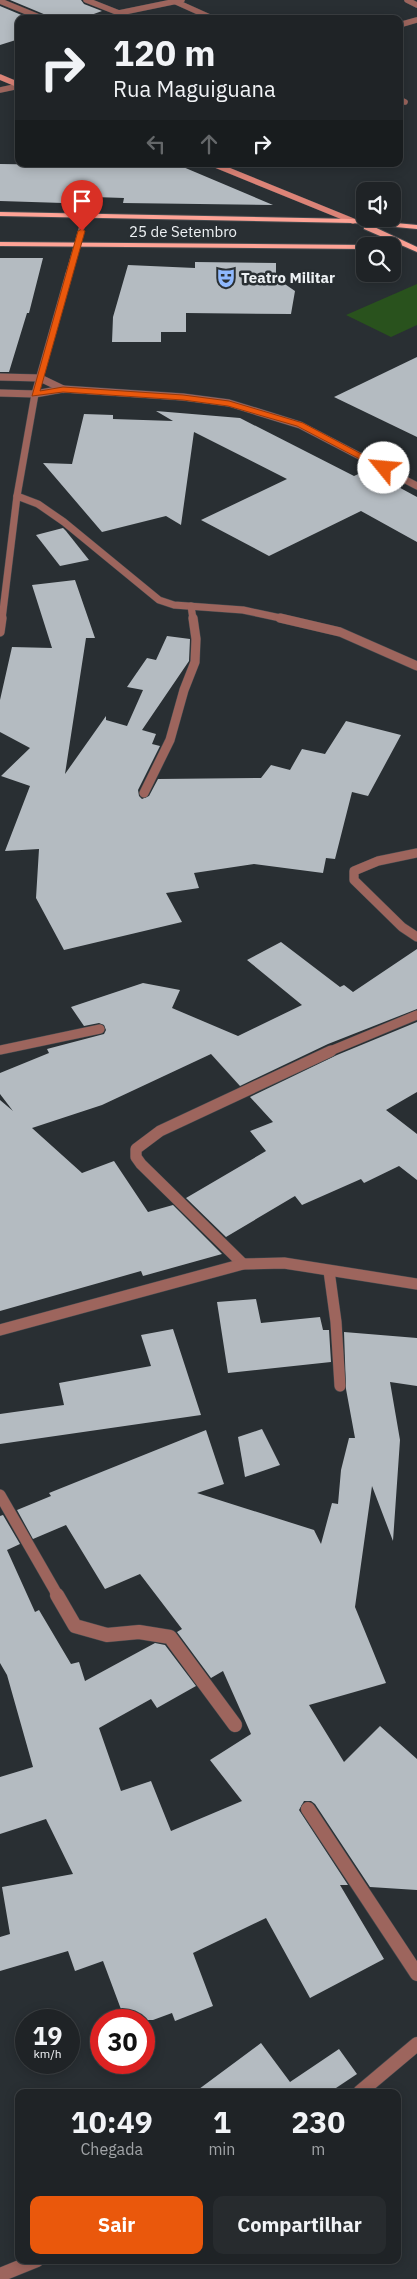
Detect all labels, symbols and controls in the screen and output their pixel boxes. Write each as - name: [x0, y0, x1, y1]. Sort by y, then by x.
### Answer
- text: 120 m: [113, 30, 216, 76]
- icon: right: [30, 35, 95, 100]
- text: Rua Maguiguana: [113, 74, 276, 103]
- icon: left: [142, 130, 170, 158]
- icon: ahead: [195, 130, 223, 158]
- icon: right: [248, 130, 276, 158]
- pin: [61, 180, 103, 231]
- map controls: [356, 182, 401, 282]
- button: sound: [356, 182, 401, 227]
- icon: arrive: [68, 187, 96, 215]
- street label: 25 de Setembro: [129, 222, 237, 241]
- button: search: [356, 237, 401, 282]
- theatre icon: Teatro Militar: [215, 267, 237, 289]
- place label: Teatro Militar: [241, 268, 335, 287]
- position arrow: [357, 441, 409, 493]
- speed limit sign: 30: [90, 2009, 155, 2074]
- text: 19: [32, 2019, 63, 2052]
- text: km/h: [33, 2046, 62, 2061]
- text: 10:49: [71, 2102, 153, 2141]
- text: 1: [213, 2102, 231, 2141]
- text: 230: [291, 2102, 345, 2141]
- text: Chegada: [80, 2139, 143, 2159]
- text: min: [208, 2139, 235, 2159]
- text: m: [311, 2139, 325, 2159]
- button: Sair: [30, 2196, 203, 2254]
- button: Compartilhar: [213, 2196, 386, 2254]

